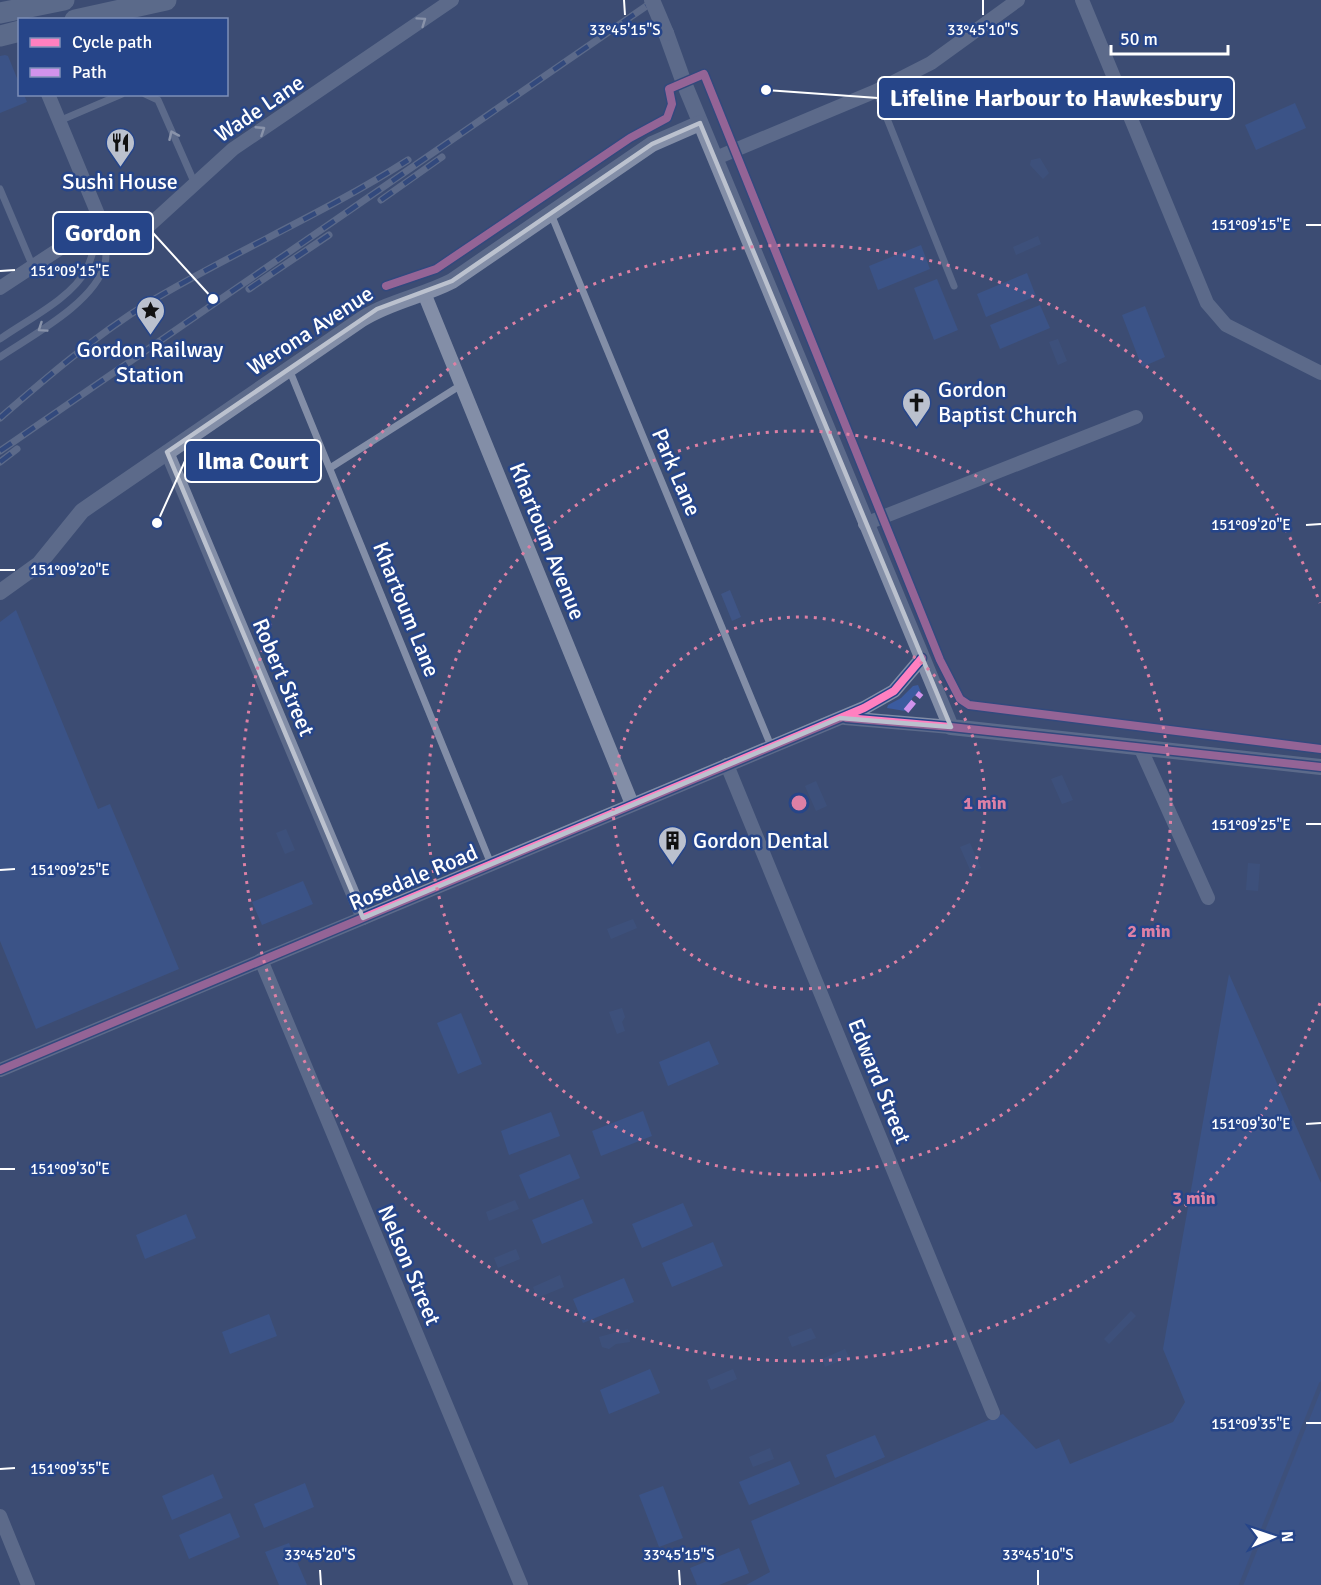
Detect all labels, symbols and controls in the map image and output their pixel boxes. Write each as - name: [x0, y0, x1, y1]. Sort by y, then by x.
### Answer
- one-way arrow: [416, 17, 427, 28]
- legend: [18, 18, 228, 96]
- scale bar: [1111, 18, 1228, 56]
- text: 33°45'15"S: [589, 21, 661, 39]
- text: 33°45'10"S: [947, 21, 1019, 39]
- text: 50 m: [1120, 28, 1158, 50]
- text: Cycle path: [72, 31, 152, 53]
- text: Path: [72, 61, 107, 83]
- street label: Wade Lane: [209, 69, 309, 148]
- callout: Lifeline Harbour to Hawkesbury: [878, 77, 1234, 119]
- text: Lifeline Harbour to Hawkesbury: [890, 83, 1222, 113]
- restaurant icon: Sushi House: [104, 126, 136, 168]
- one-way arrow: [255, 126, 265, 138]
- one-way arrow: [169, 131, 181, 142]
- place label: Sushi House: [62, 168, 178, 195]
- callout: Gordon: [53, 212, 153, 254]
- text: 151°09'15"E: [1211, 216, 1291, 234]
- text: Gordon: [65, 218, 141, 248]
- text: 151°09'15"E: [30, 262, 110, 280]
- street label: Werona Avenue: [242, 280, 378, 381]
- place icon: Gordon Railway Station: [134, 294, 166, 336]
- one-way arrow: [38, 321, 49, 332]
- place label: Gordon Railway Station: [77, 336, 224, 388]
- place label: Gordon Baptist Church: [938, 376, 1077, 428]
- church icon: Gordon Baptist Church: [901, 386, 933, 428]
- street label: Park Lane: [646, 424, 707, 520]
- callout: Ilma Court: [185, 440, 321, 482]
- text: Ilma Court: [197, 446, 309, 476]
- street label: Khartoum Avenue: [504, 459, 591, 624]
- text: 151°09'20"E: [1211, 516, 1291, 534]
- street label: Khartoum Lane: [367, 538, 446, 681]
- text: 151°09'20"E: [30, 561, 110, 579]
- street label: Robert Street: [247, 614, 321, 740]
- text: 1 min: [963, 792, 1007, 814]
- centre of rings: [789, 793, 809, 813]
- text: 151°09'25"E: [1211, 816, 1291, 834]
- building icon: Gordon Dental: [656, 824, 688, 866]
- place label: Gordon Dental: [693, 827, 829, 854]
- street label: Rosedale Road: [345, 838, 482, 917]
- text: 151°09'25"E: [30, 861, 110, 879]
- text: 2 min: [1127, 920, 1171, 942]
- street label: Edward Street: [842, 1015, 917, 1148]
- text: 151°09'30"E: [1211, 1115, 1291, 1133]
- text: 151°09'30"E: [30, 1160, 110, 1178]
- text: 3 min: [1172, 1187, 1216, 1209]
- street label: Nelson Street: [372, 1201, 447, 1329]
- text: 151°09'35"E: [1211, 1415, 1291, 1433]
- text: 151°09'35"E: [30, 1460, 110, 1478]
- north arrow: [1243, 1507, 1303, 1567]
- text: N: [1277, 1531, 1297, 1542]
- text: 33°45'20"S: [284, 1546, 356, 1564]
- text: 33°45'15"S: [643, 1546, 715, 1564]
- text: 33°45'10"S: [1002, 1546, 1074, 1564]

